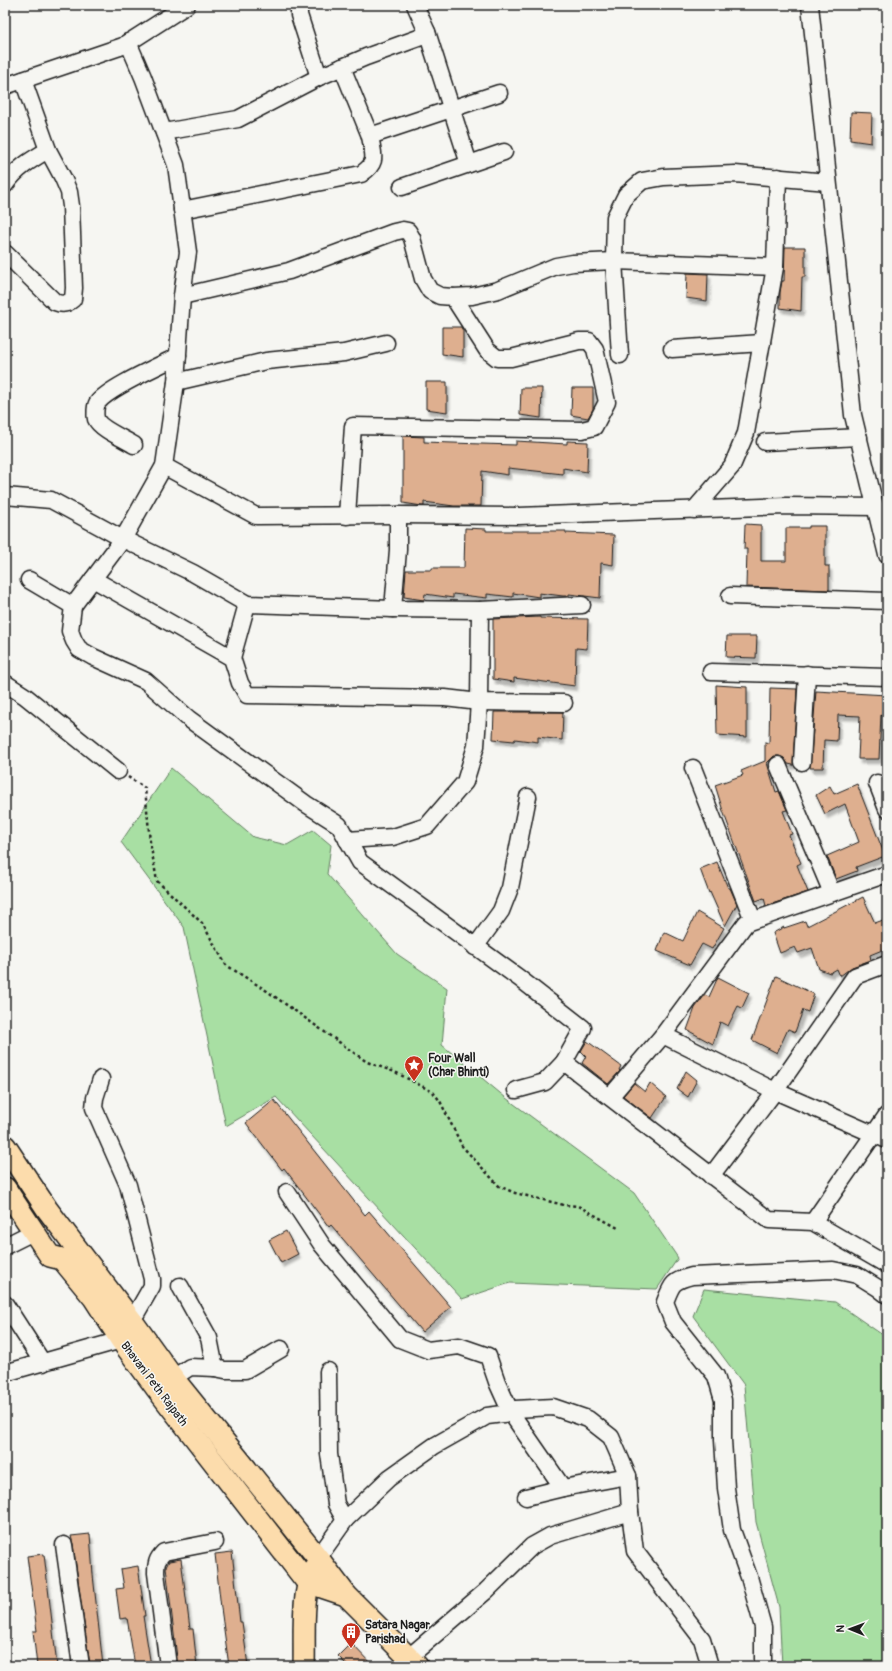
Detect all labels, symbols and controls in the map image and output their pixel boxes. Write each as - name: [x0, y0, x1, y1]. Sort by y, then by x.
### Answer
- place label: Four Wall (Char Bhinti): [428, 1051, 490, 1080]
- place icon: Four Wall (Char Bhinti): [403, 1054, 425, 1082]
- street label: Bhavani Peth Rajpath: [117, 1339, 191, 1430]
- north arrow: [830, 1609, 870, 1649]
- place label: Satara Nagar Parishad: [365, 1618, 430, 1647]
- building icon: Satara Nagar Parishad: [340, 1621, 362, 1649]
- text: N: [834, 1624, 847, 1633]

